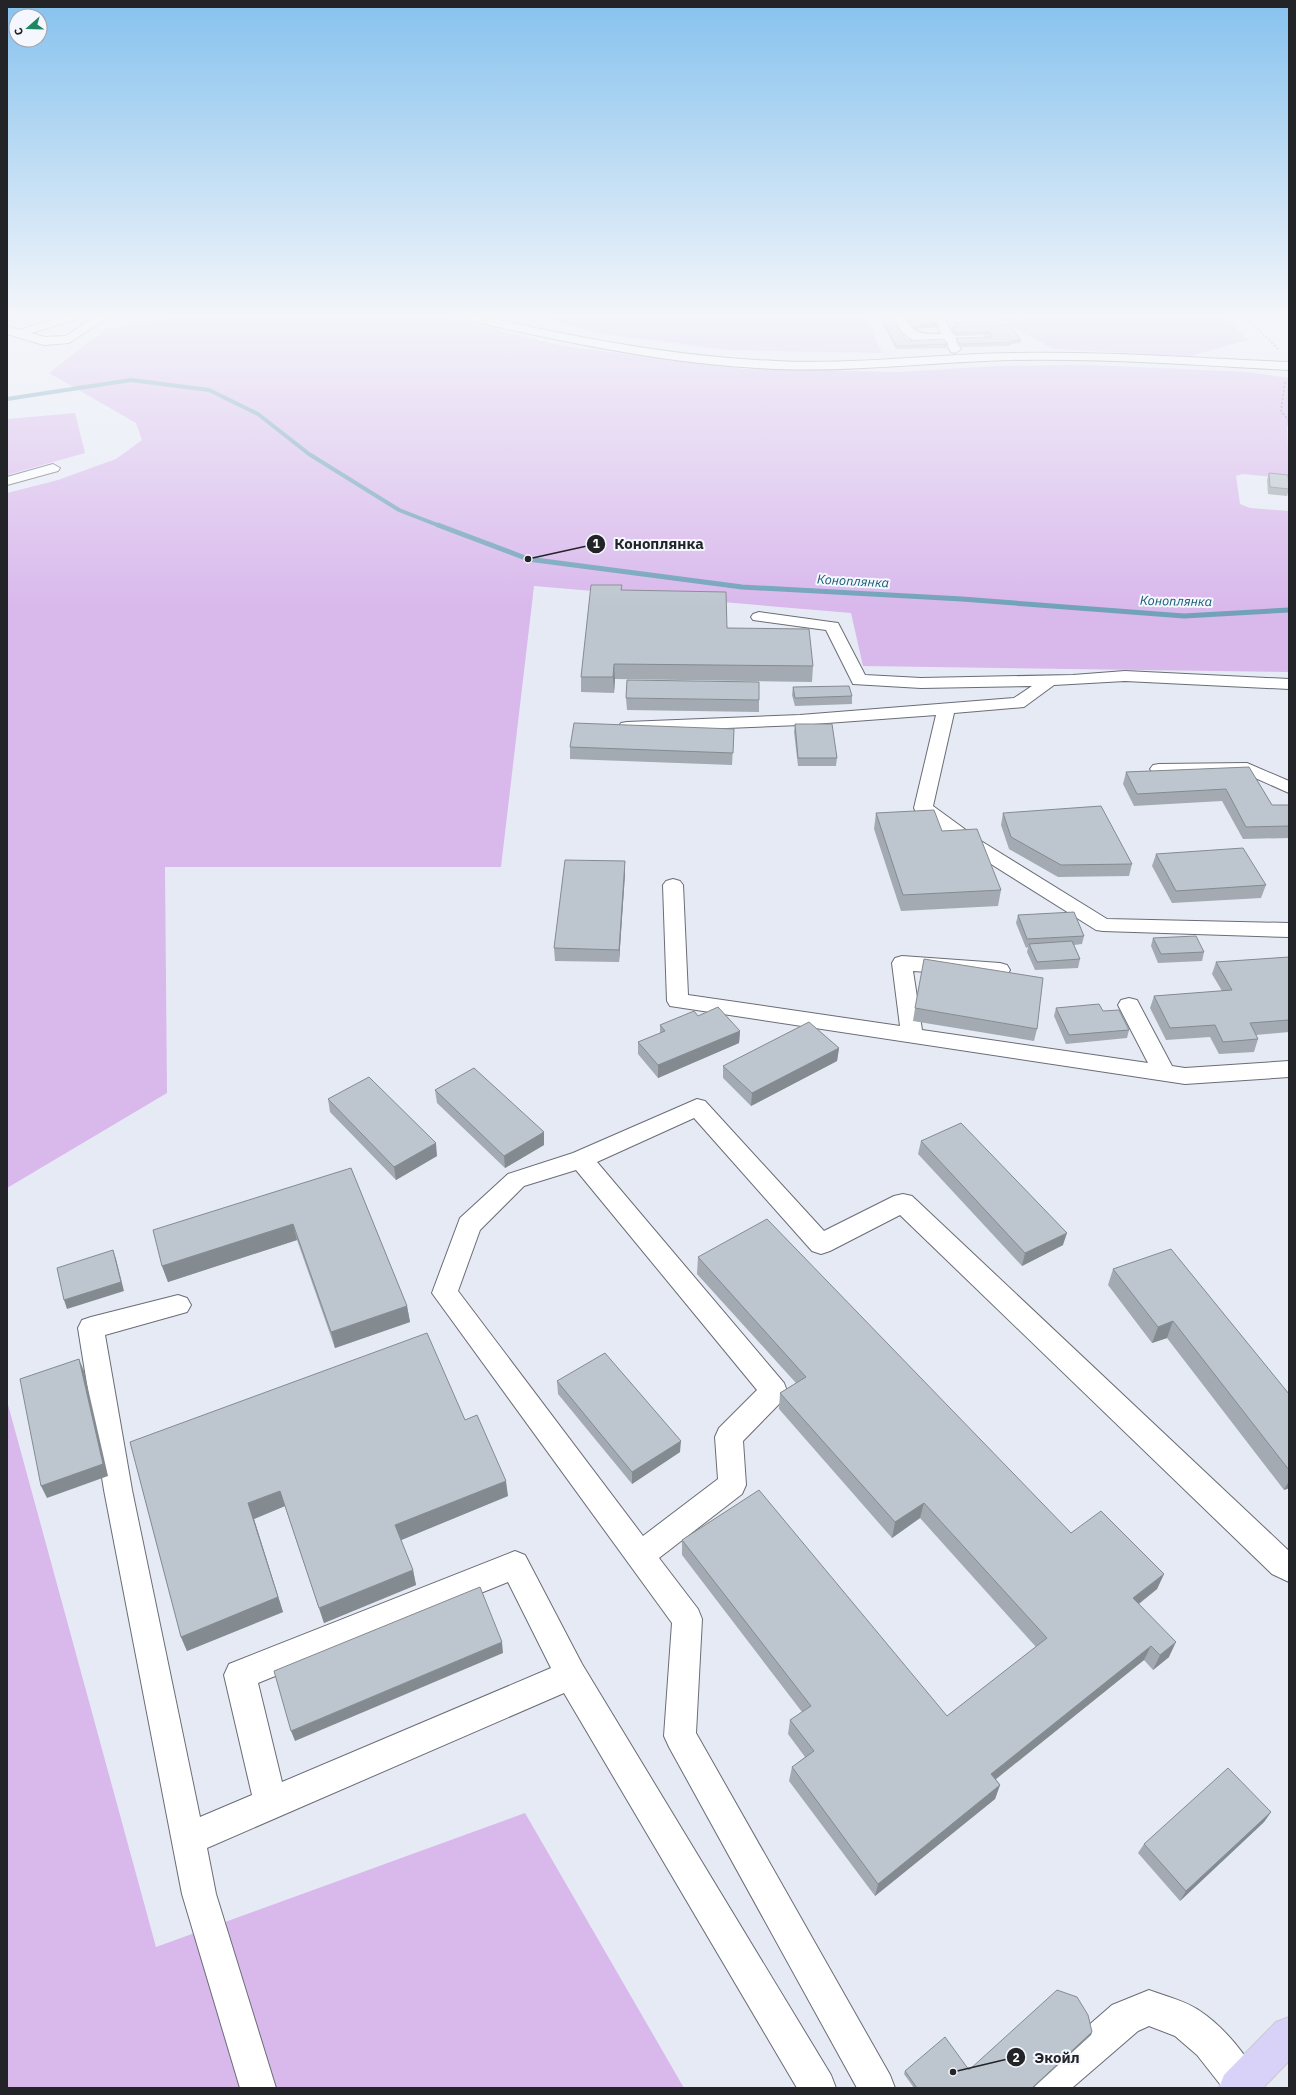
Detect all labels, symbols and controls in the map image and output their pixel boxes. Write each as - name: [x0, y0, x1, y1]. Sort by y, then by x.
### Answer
- north arrow: [8, 8, 48, 48]
- text: С: [11, 26, 26, 37]
- callout: Коноплянка: [586, 530, 711, 557]
- text: Коноплянка: [614, 534, 704, 553]
- text: 1: [592, 536, 600, 551]
- water label: Коноплянка: [816, 571, 890, 591]
- water label: Коноплянка: [1140, 592, 1212, 610]
- callout: Экойл: [1006, 2044, 1088, 2071]
- text: Экойл: [1034, 2048, 1080, 2067]
- text: 2: [1012, 2050, 1020, 2065]

